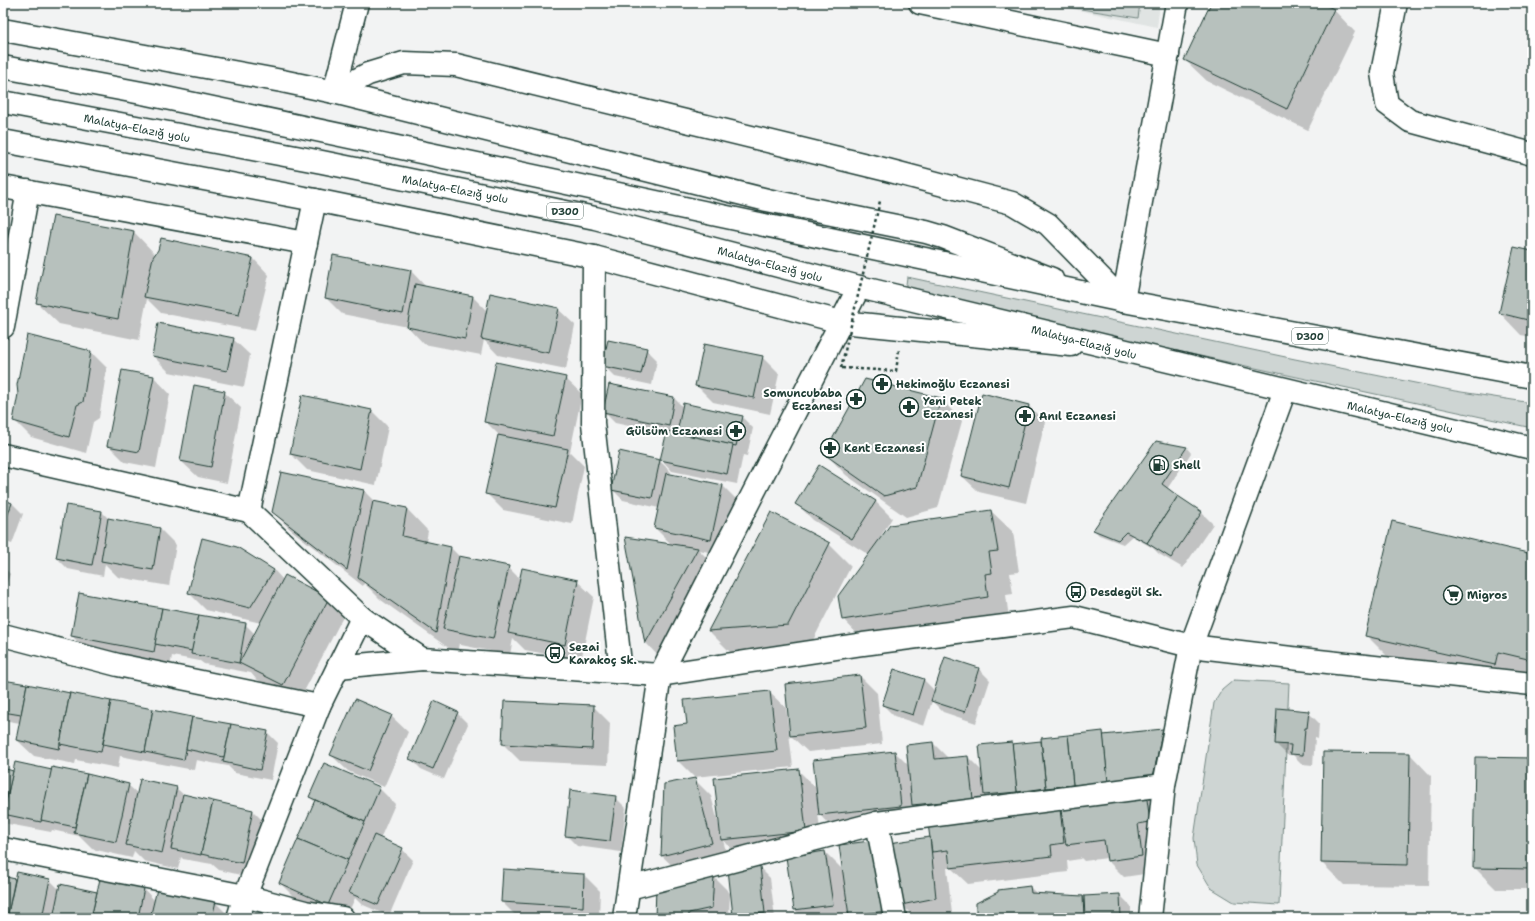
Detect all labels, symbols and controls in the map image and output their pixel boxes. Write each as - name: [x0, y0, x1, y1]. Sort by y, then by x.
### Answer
- street label: Malatya-Elazığ yolu: [82, 111, 191, 146]
- street label: Malatya-Elazığ yolu: [400, 172, 509, 207]
- road number: D300: [547, 203, 583, 219]
- street label: Malatya-Elazığ yolu: [716, 243, 824, 286]
- street label: Malatya-Elazığ yolu: [1030, 322, 1138, 363]
- road number: D300: [1292, 328, 1328, 344]
- pharmacy icon: Hekimoğlu Eczanesi: [871, 373, 893, 395]
- place label: Hekimoğlu Eczanesi: [896, 377, 1010, 392]
- place label: Somuncubaba Eczanesi: [763, 386, 842, 414]
- pharmacy icon: Somuncubaba Eczanesi: [845, 388, 867, 410]
- place label: Yeni Petek Eczanesi: [923, 394, 982, 422]
- pharmacy icon: Yeni Petek Eczanesi: [898, 396, 920, 418]
- street label: Malatya-Elazığ yolu: [1346, 398, 1454, 437]
- pharmacy icon: Anıl Eczanesi: [1014, 405, 1036, 427]
- place label: Anıl Eczanesi: [1039, 409, 1116, 424]
- pharmacy icon: Gülsüm Eczanesi: [725, 420, 747, 442]
- place label: Gülsüm Eczanesi: [626, 424, 722, 439]
- pharmacy icon: Kent Eczanesi: [819, 437, 841, 459]
- place label: Kent Eczanesi: [844, 441, 925, 456]
- fuel station icon: Shell: [1148, 454, 1170, 476]
- place label: Shell: [1173, 458, 1201, 473]
- bus stop icon: Desdegül Sk.: [1065, 581, 1087, 603]
- supermarket icon: Migros: [1442, 584, 1464, 606]
- place label: Desdegül Sk.: [1090, 585, 1162, 600]
- place label: Migros: [1467, 588, 1507, 603]
- place label: Sezai Karakoç Sk.: [569, 640, 637, 668]
- bus stop icon: Sezai Karakoç Sk.: [544, 642, 566, 664]

